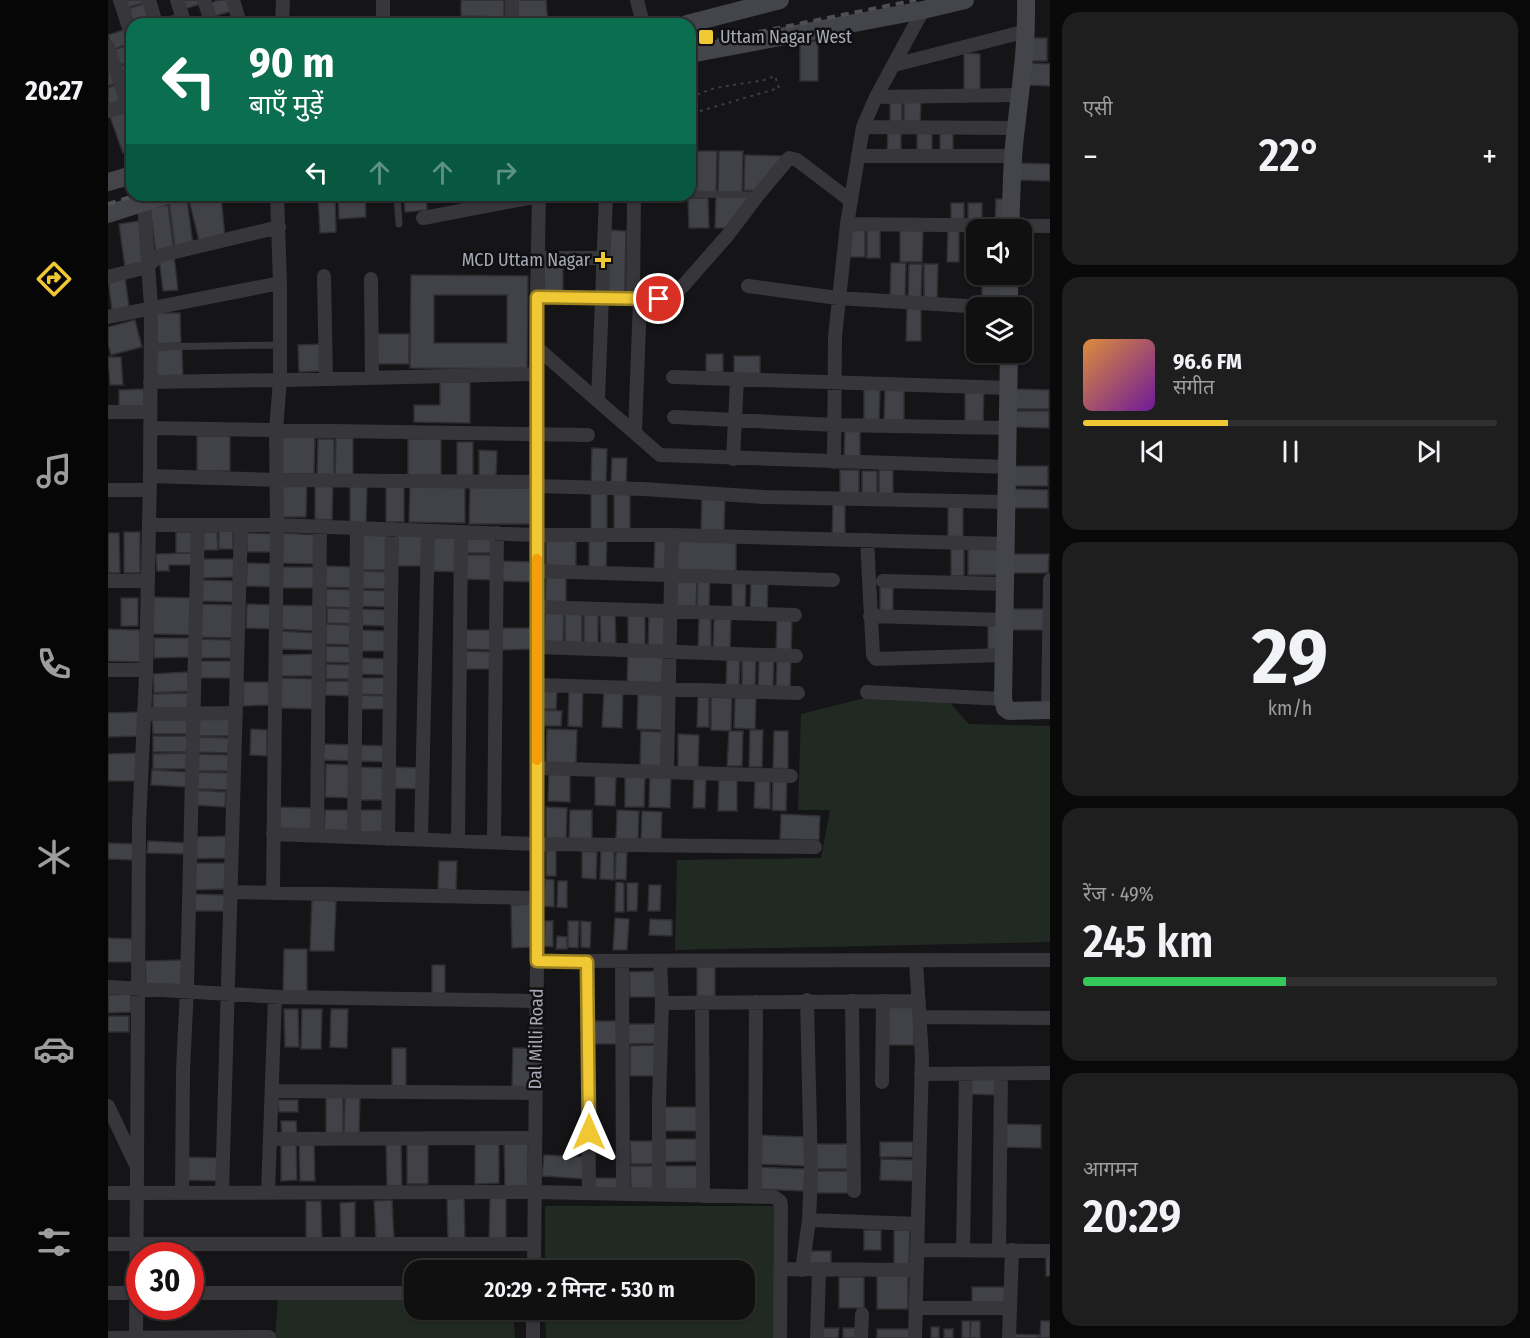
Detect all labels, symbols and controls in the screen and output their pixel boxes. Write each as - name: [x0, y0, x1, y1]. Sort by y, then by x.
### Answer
- place label: Uttam Nagar West: [720, 26, 852, 48]
- marker: Uttam Nagar West: [697, 28, 715, 46]
- text: 90 m: [249, 38, 334, 88]
- icon: left: [150, 42, 228, 120]
- text: 20:27: [25, 75, 83, 107]
- text: बाएँ मुड़ें: [249, 89, 323, 121]
- text: एसी: [1083, 96, 1113, 120]
- text: 22°: [1259, 129, 1321, 183]
- text: −: [1083, 137, 1098, 177]
- text: +: [1482, 137, 1497, 177]
- icon: left: [300, 156, 333, 189]
- icon: ahead: [363, 156, 396, 189]
- icon: ahead: [426, 156, 459, 189]
- icon: right: [489, 156, 522, 189]
- map controls: [966, 219, 1032, 363]
- button: sound: [966, 219, 1032, 285]
- place label: MCD Uttam Nagar: [462, 249, 591, 271]
- marker: MCD Uttam Nagar: [594, 251, 612, 269]
- icon: directions: [33, 258, 75, 300]
- pin: [633, 273, 684, 324]
- icon: arrive: [642, 282, 675, 315]
- button: layers: [966, 297, 1032, 363]
- text: 96.6 FM: [1173, 348, 1242, 375]
- text: संगीत: [1173, 375, 1214, 399]
- icon: previous: [1136, 435, 1169, 468]
- icon: pause: [1274, 435, 1307, 468]
- icon: next: [1412, 435, 1445, 468]
- icon: music: [33, 450, 75, 492]
- text: 29: [1252, 610, 1328, 704]
- icon: phone: [33, 643, 75, 685]
- text: km/h: [1268, 696, 1312, 720]
- icon: climate: [33, 836, 75, 878]
- text: रेंज · 49%: [1083, 882, 1154, 906]
- text: 245 km: [1083, 915, 1213, 969]
- street label: Dal Milli Road: [524, 988, 548, 1090]
- icon: car: [33, 1028, 75, 1070]
- position arrow: [557, 1100, 621, 1164]
- text: आगमन: [1083, 1157, 1138, 1181]
- text: 20:29: [1083, 1190, 1181, 1244]
- icon: filters: [33, 1221, 75, 1263]
- speed limit sign: 30: [126, 1242, 204, 1320]
- text: 20:29 · 2 मिनट · 530 m: [484, 1276, 675, 1303]

